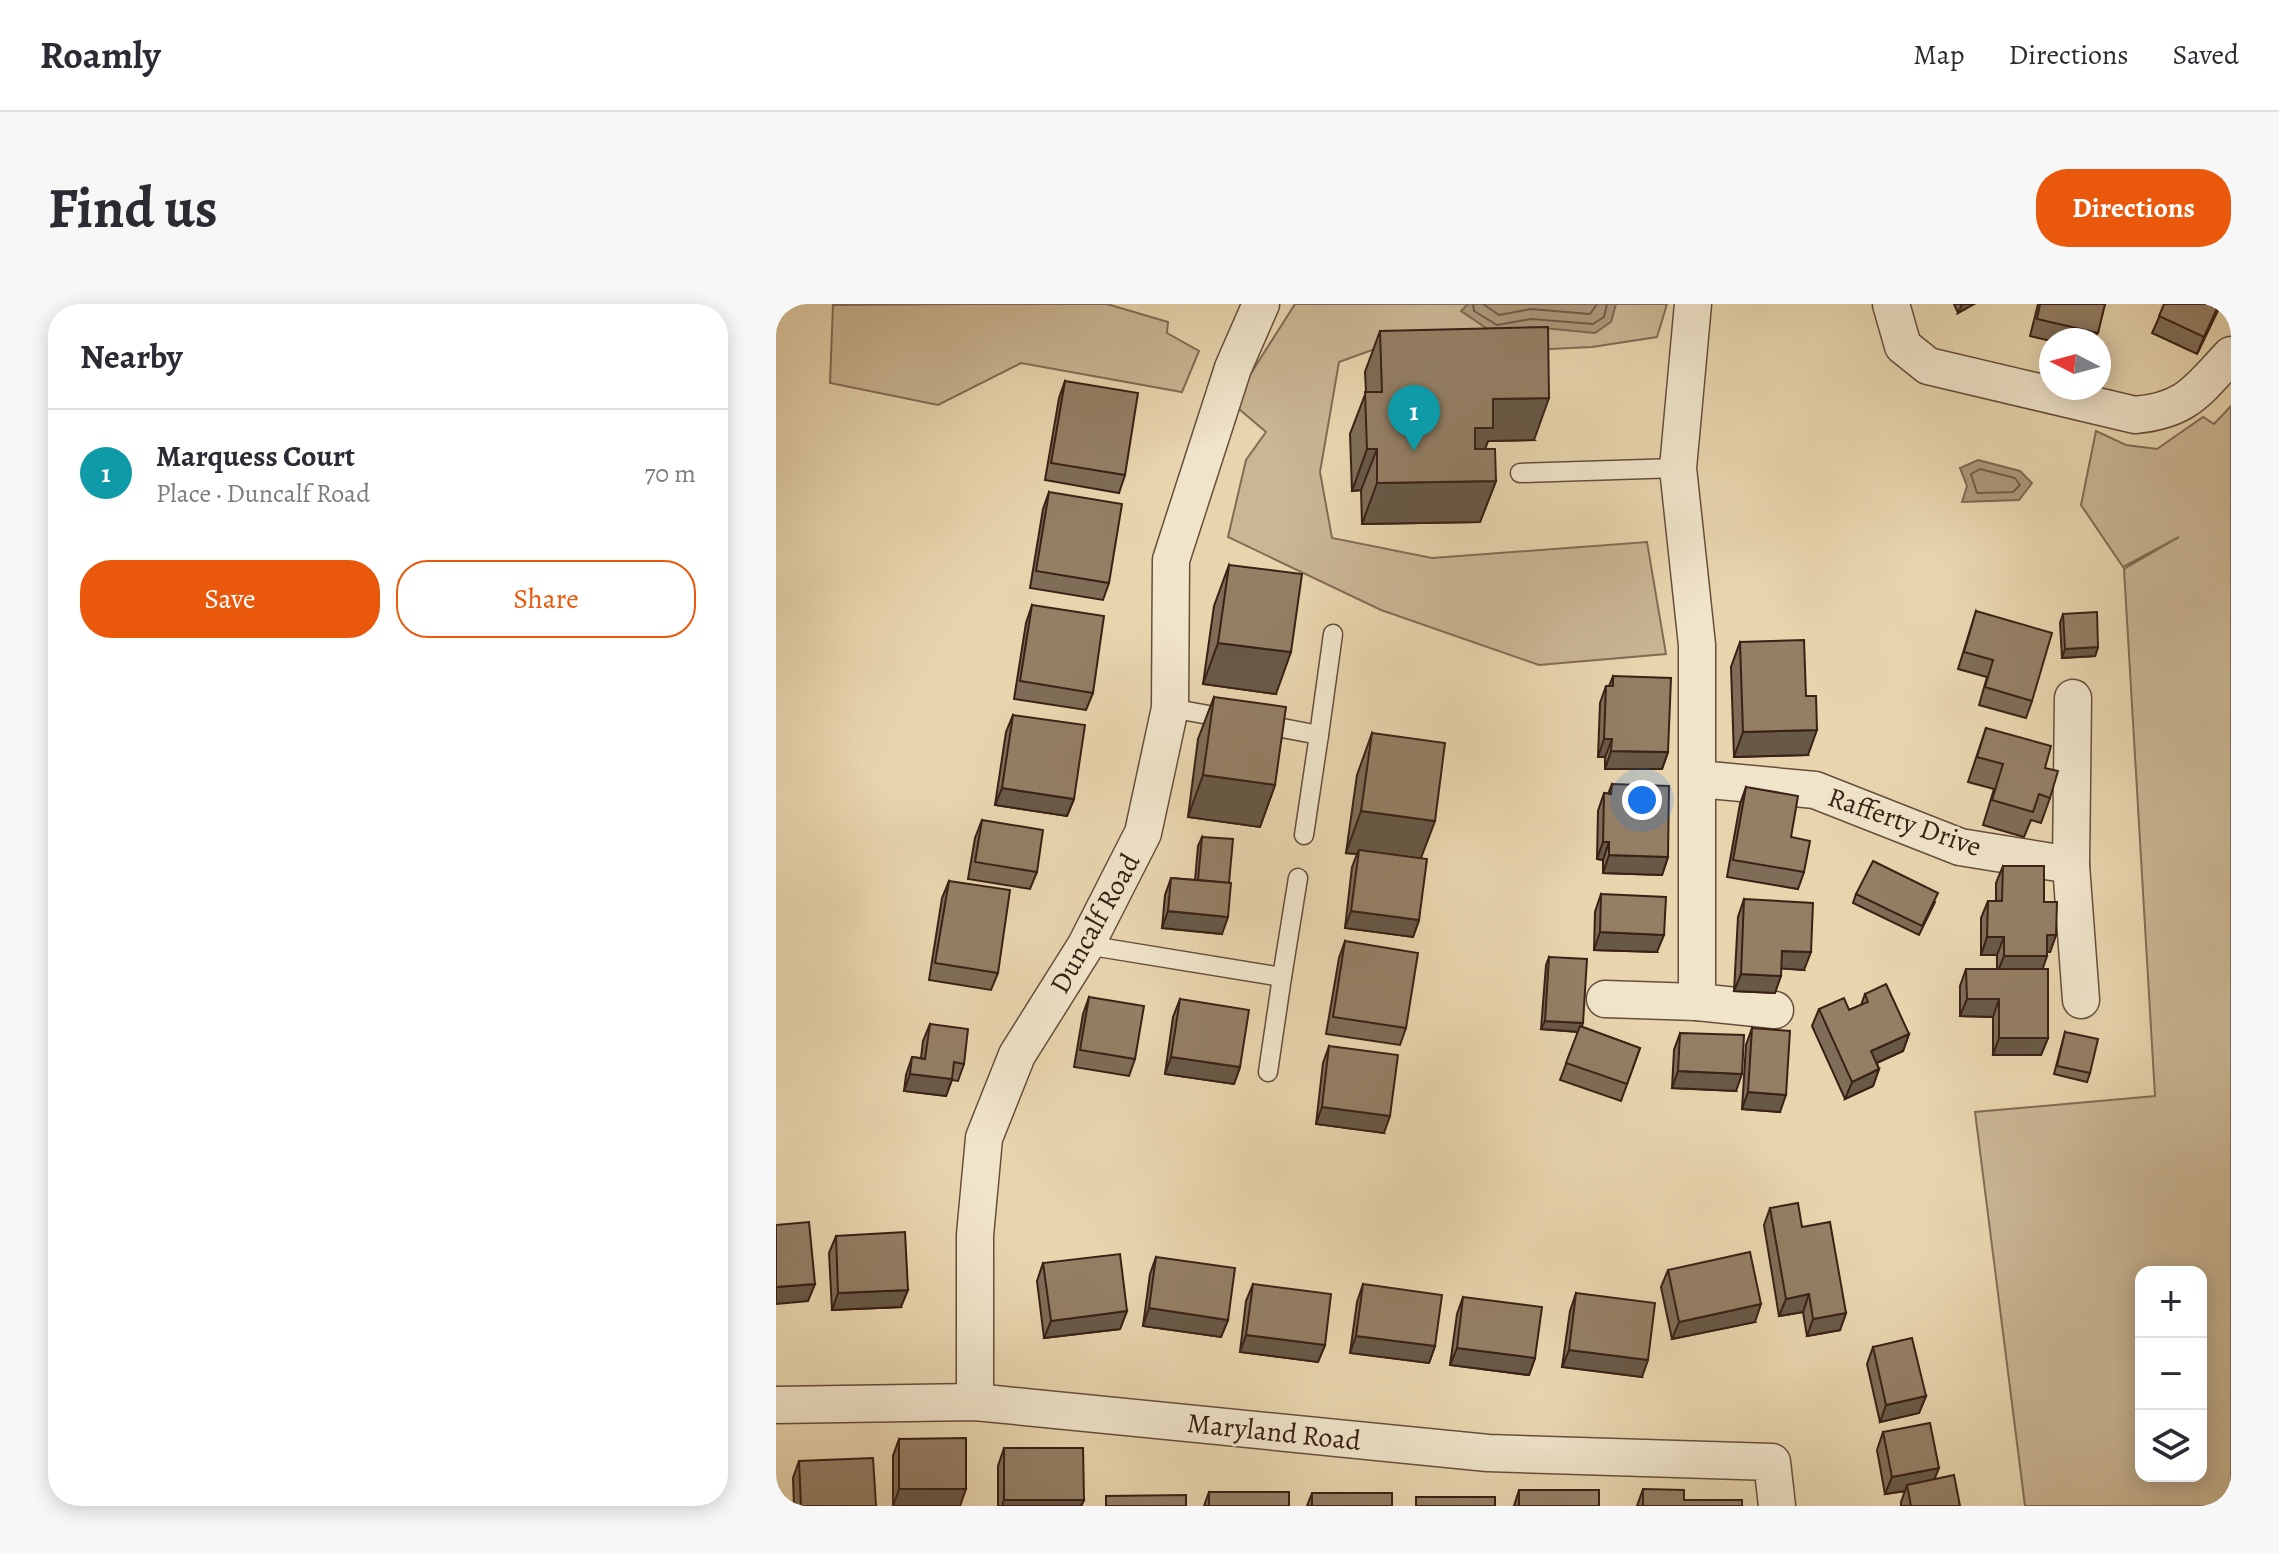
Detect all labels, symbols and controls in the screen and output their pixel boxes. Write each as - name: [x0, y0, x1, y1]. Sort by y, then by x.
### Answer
- text: Roamly: [40, 29, 161, 81]
- text: Map: [1913, 36, 1964, 74]
- text: Directions: [2008, 36, 2129, 74]
- text: Saved: [2173, 36, 2239, 74]
- button: Directions: [2036, 169, 2231, 247]
- text: Find us: [48, 170, 218, 246]
- north arrow: [2039, 328, 2111, 400]
- text: Nearby: [80, 333, 183, 380]
- pin: 1: [1388, 385, 1440, 451]
- text: Marquess Court: [156, 436, 355, 476]
- text: 1: [101, 456, 111, 491]
- text: 70 m: [644, 456, 696, 491]
- text: Place · Duncalf Road: [156, 476, 370, 511]
- button: Save: [80, 560, 380, 638]
- button: Share: [396, 560, 696, 638]
- street label: Rafferty Drive: [1823, 778, 1987, 866]
- your location: [1622, 780, 1662, 820]
- street label: Duncalf Road: [1041, 846, 1149, 1000]
- map controls: [2135, 1266, 2207, 1482]
- button: +: [2135, 1266, 2207, 1338]
- button: −: [2135, 1338, 2207, 1410]
- street label: Maryland Road: [1185, 1404, 1363, 1460]
- button: layers: [2135, 1410, 2207, 1482]

